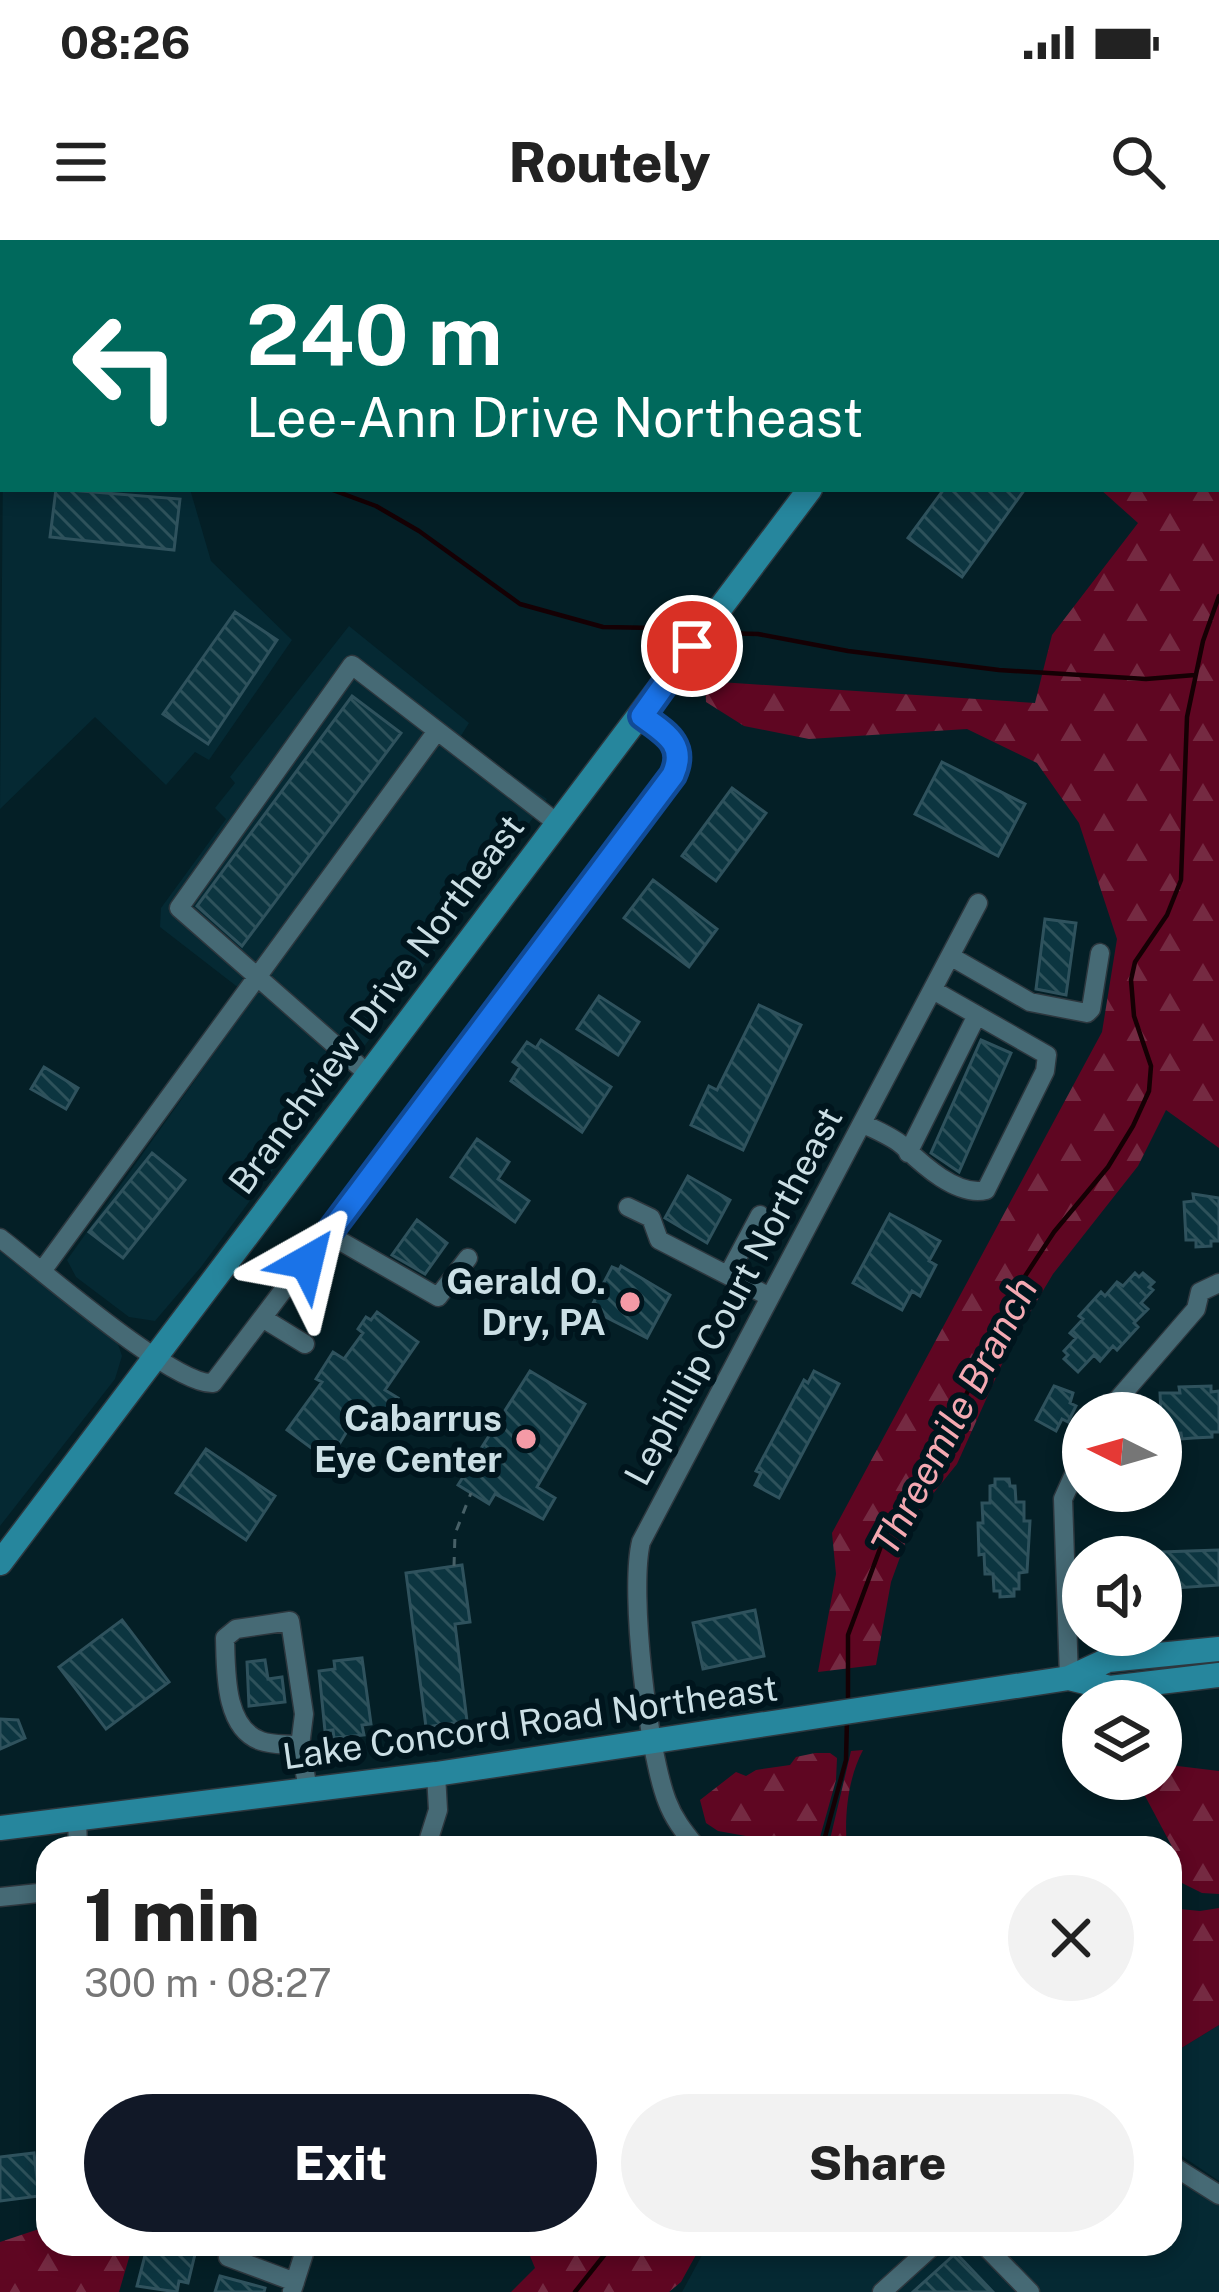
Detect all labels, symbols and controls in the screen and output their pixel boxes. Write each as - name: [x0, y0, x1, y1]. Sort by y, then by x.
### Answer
- text: 08:26: [60, 16, 190, 69]
- icon: menu: [48, 129, 114, 195]
- icon: search: [1105, 129, 1171, 195]
- text: Routely: [508, 131, 711, 194]
- text: 240 m: [246, 285, 503, 384]
- icon: left: [48, 288, 204, 444]
- text: Lee-Ann Drive Northeast: [246, 386, 864, 449]
- pin: [641, 595, 743, 697]
- icon: arrive: [659, 613, 725, 679]
- street label: Branchview Drive Northeast: [220, 806, 532, 1202]
- street label: Lephillip Court Northeast: [615, 1100, 851, 1492]
- position arrow: [244, 1199, 370, 1325]
- place label: Gerald O. Dry, PA: [446, 1260, 606, 1343]
- water label: Threemile Branch: [861, 1269, 1047, 1563]
- marker: Gerald O. Dry, PA: [617, 1289, 643, 1315]
- north arrow: [1062, 1392, 1182, 1512]
- map controls: [1062, 1392, 1182, 1800]
- place label: Cabarrus Eye Center: [314, 1397, 502, 1480]
- marker: Cabarrus Eye Center: [513, 1426, 539, 1452]
- button: sound: [1062, 1536, 1182, 1656]
- street label: Lake Concord Road Northeast: [280, 1666, 780, 1778]
- button: layers: [1062, 1680, 1182, 1800]
- text: 1 min: [84, 1873, 260, 1957]
- button: close: [1008, 1875, 1134, 2001]
- text: 300 m · 08:27: [84, 1960, 332, 2006]
- button: Exit: [84, 2094, 597, 2232]
- button: Share: [621, 2094, 1134, 2232]

